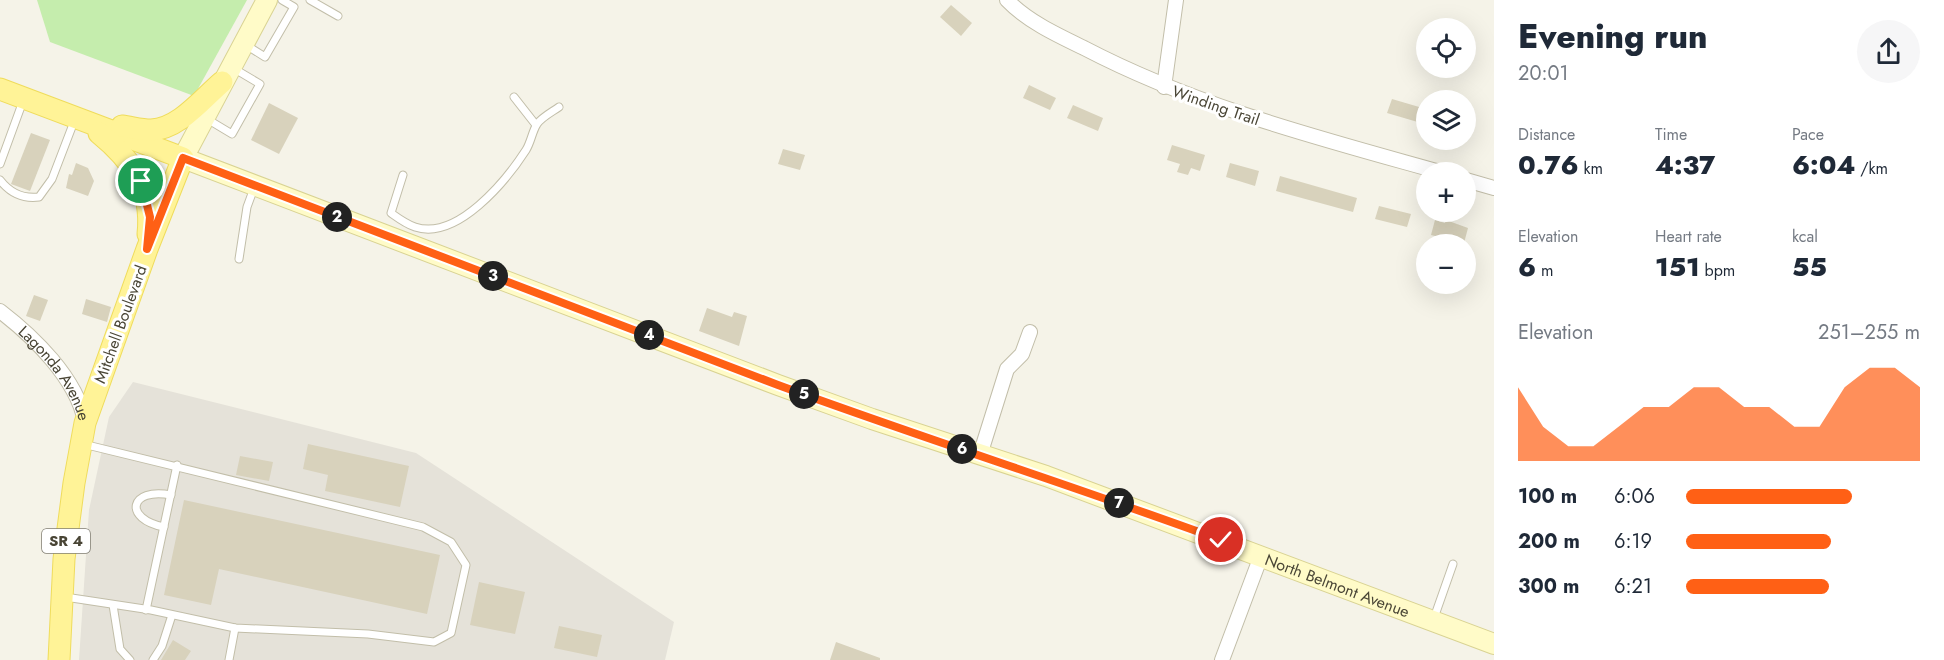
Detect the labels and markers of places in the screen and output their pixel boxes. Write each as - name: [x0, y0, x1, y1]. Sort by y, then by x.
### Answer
- pin: [115, 155, 166, 206]
- pin: 2: [322, 202, 352, 232]
- pin: 3: [478, 261, 508, 291]
- pin: 4: [634, 320, 664, 350]
- pin: 5: [789, 379, 819, 409]
- pin: 6: [947, 434, 977, 464]
- pin: 7: [1104, 488, 1134, 518]
- pin: [1195, 514, 1246, 565]

